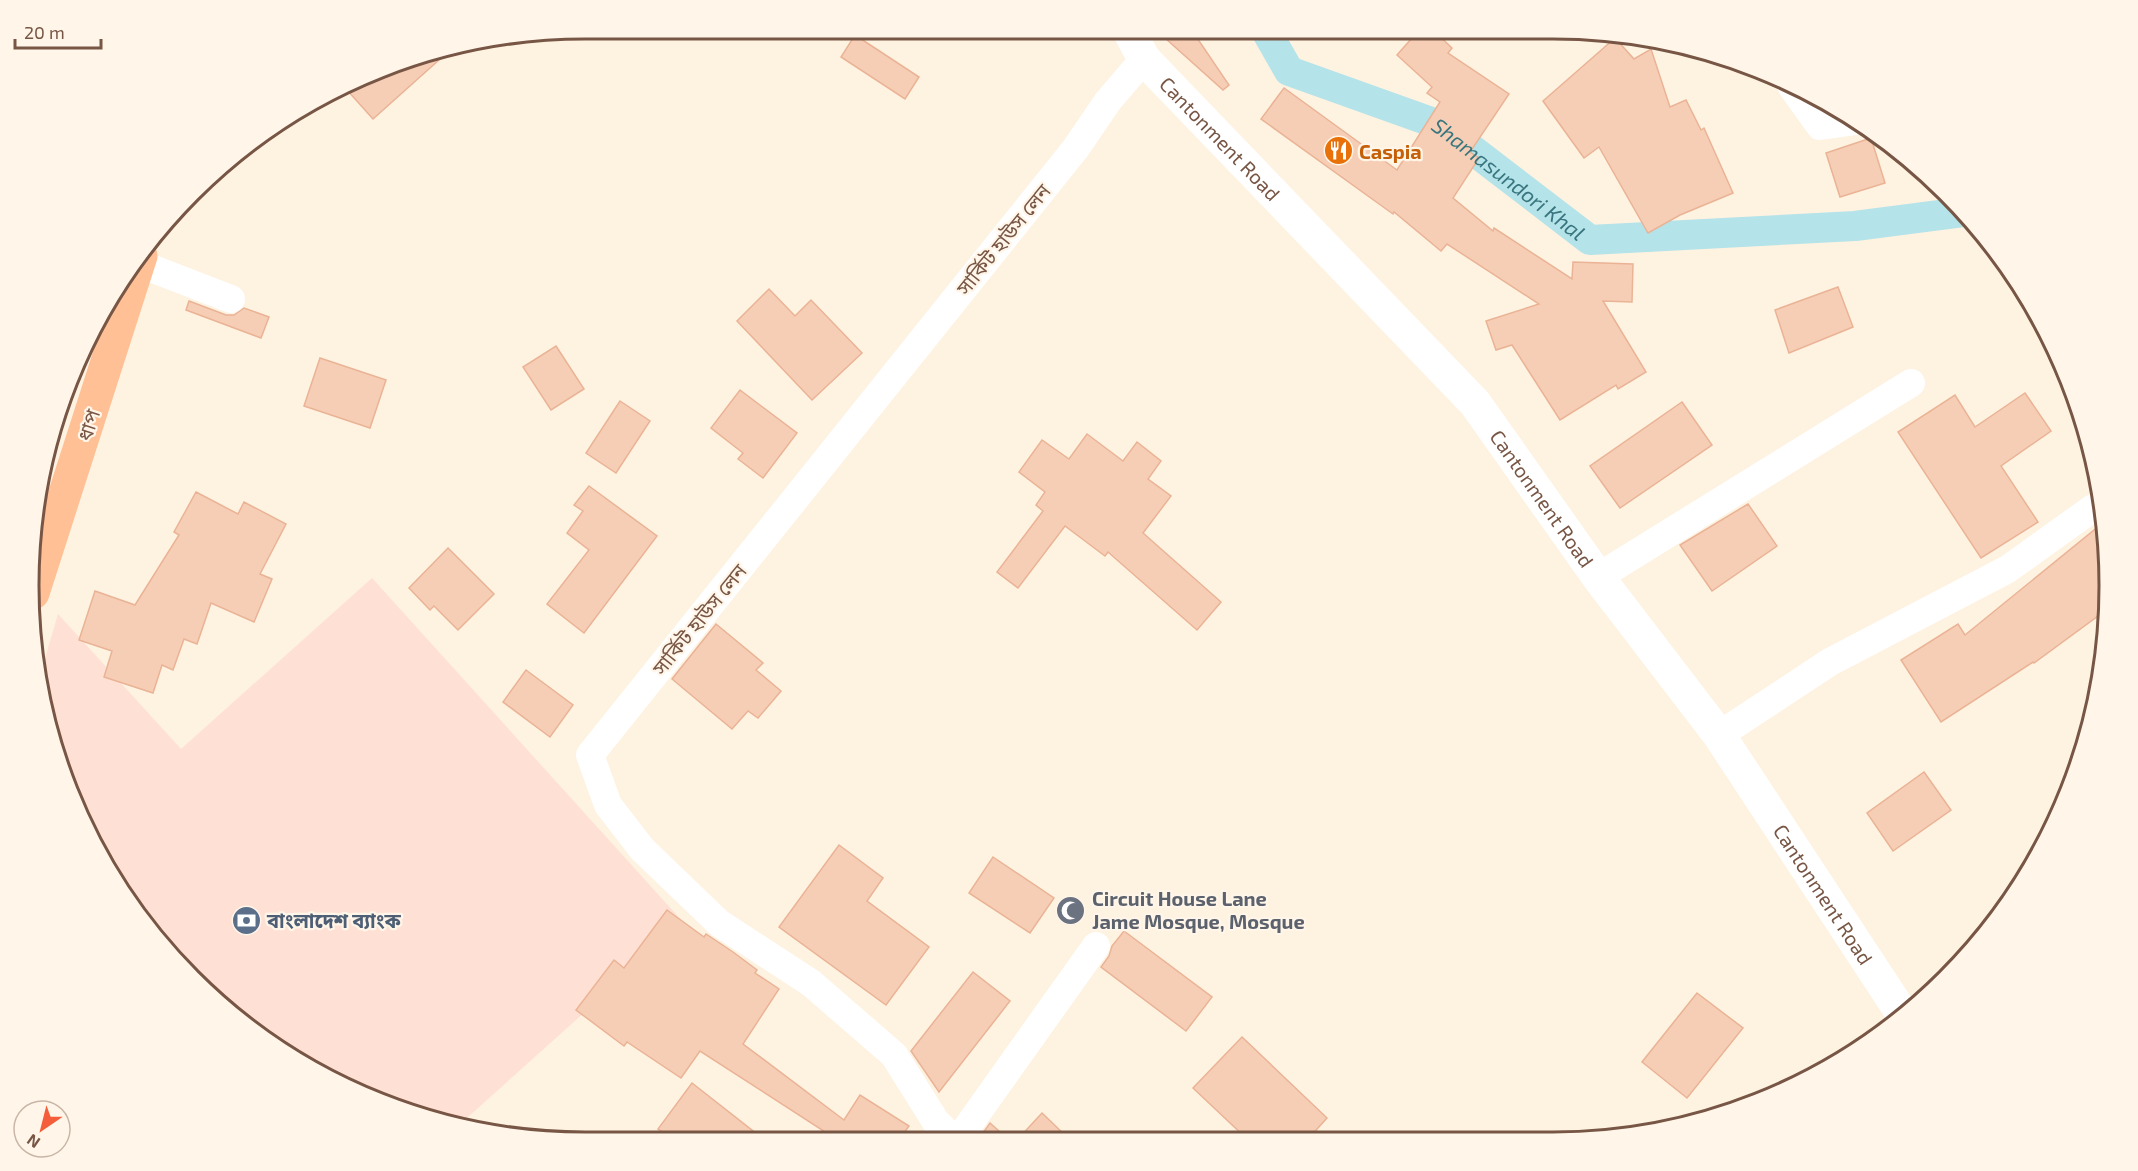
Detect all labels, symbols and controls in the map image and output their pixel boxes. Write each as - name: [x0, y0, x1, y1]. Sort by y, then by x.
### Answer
- scale bar: [15, 12, 100, 50]
- text: 20 m: [24, 21, 65, 43]
- street label: Cantonment Road: [1155, 71, 1285, 205]
- water label: Shamasundori Khal: [1428, 112, 1591, 245]
- restaurant icon: Caspia: [1322, 135, 1354, 167]
- place label: Caspia: [1359, 139, 1422, 163]
- street label: সার্কিট হাউস লেন: [950, 178, 1056, 300]
- street label: ধাপ: [72, 406, 104, 444]
- street label: Cantonment Road: [1486, 425, 1599, 572]
- street label: সার্কিট হাউস লেন: [646, 558, 752, 680]
- street label: Cantonment Road: [1769, 820, 1878, 969]
- place label: Circuit House Lane Jame Mosque, Mosque: [1092, 886, 1305, 933]
- mosque icon: Circuit House Lane Jame Mosque, Mosque: [1055, 894, 1087, 926]
- bank icon: বাংলাদেশ ব্যাংক: [230, 904, 262, 936]
- place label: বাংলাদেশ ব্যাংক: [266, 908, 402, 932]
- north arrow: [12, 1099, 72, 1159]
- text: N: [23, 1131, 43, 1153]

